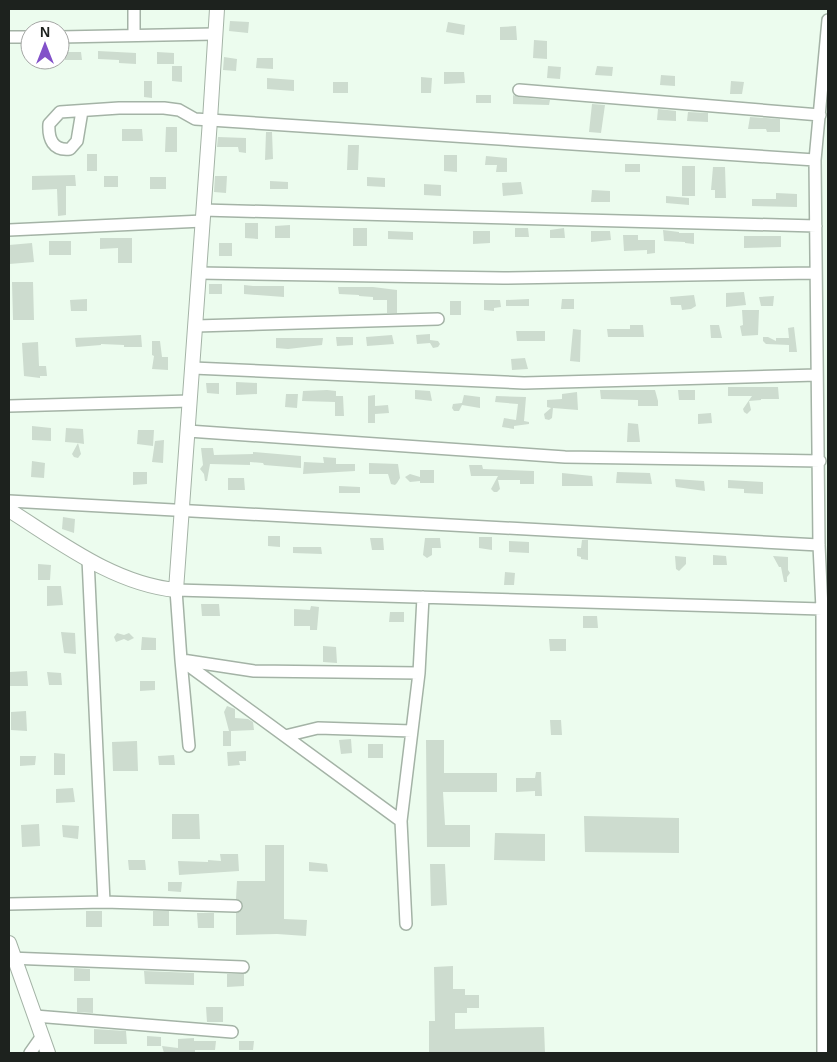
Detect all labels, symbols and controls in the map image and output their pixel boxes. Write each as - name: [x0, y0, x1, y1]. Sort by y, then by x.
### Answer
- north arrow: [20, 20, 70, 70]
- text: N: [40, 24, 50, 40]

